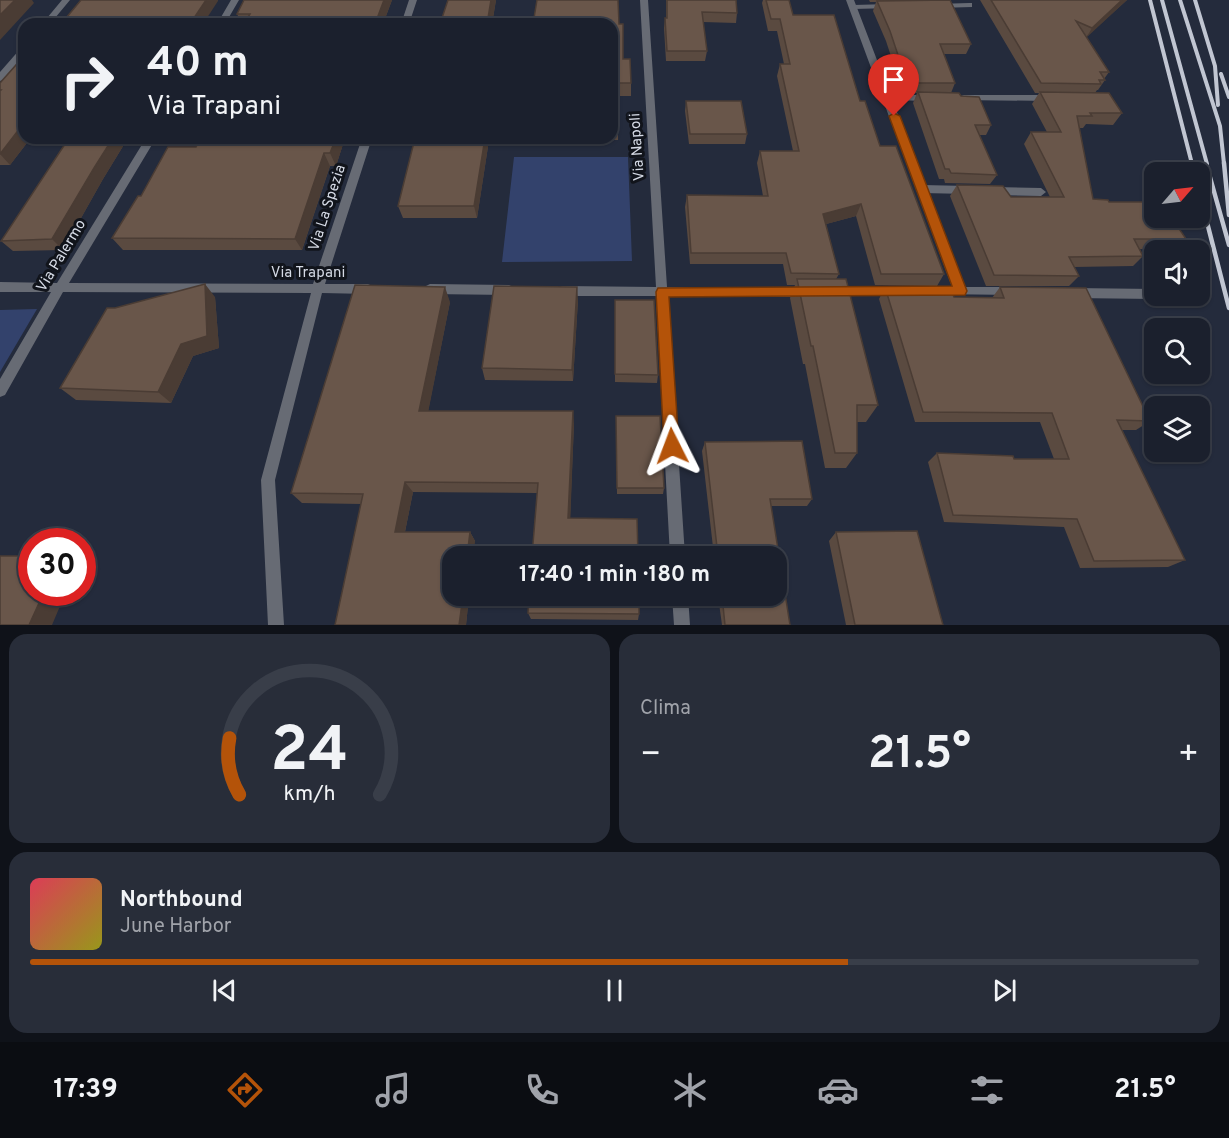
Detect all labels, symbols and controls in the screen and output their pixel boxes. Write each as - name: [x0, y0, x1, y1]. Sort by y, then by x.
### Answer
- text: 40 m: [147, 38, 249, 91]
- icon: right: [48, 42, 126, 120]
- pin: [868, 54, 919, 116]
- icon: arrive: [877, 63, 910, 96]
- text: Via Trapani: [147, 90, 281, 124]
- street label: Via Napoli: [626, 112, 650, 182]
- street label: Via La Spezia: [305, 162, 351, 254]
- north arrow: [1144, 162, 1210, 228]
- map controls: [1144, 162, 1210, 462]
- street label: Via Palermo: [33, 216, 91, 296]
- button: sound: [1144, 240, 1210, 306]
- street label: Via Trapani: [271, 264, 345, 283]
- button: search: [1144, 318, 1210, 384]
- button: layers: [1144, 396, 1210, 462]
- position arrow: [640, 414, 704, 478]
- speed limit sign: 30: [18, 528, 96, 606]
- text: 17:40 · 1 min · 180 m: [519, 562, 710, 589]
- text: Clima: [640, 696, 691, 722]
- text: 24: [270, 714, 349, 793]
- text: 21.5°: [868, 727, 971, 784]
- text: −: [640, 735, 661, 777]
- text: +: [1178, 735, 1199, 777]
- text: km/h: [283, 782, 336, 809]
- text: Northbound: [120, 887, 243, 914]
- text: June Harbor: [120, 914, 232, 940]
- icon: previous: [208, 974, 241, 1007]
- icon: pause: [598, 974, 631, 1007]
- icon: next: [988, 974, 1021, 1007]
- icon: directions: [224, 1069, 266, 1111]
- icon: music: [372, 1069, 414, 1111]
- icon: phone: [521, 1069, 563, 1111]
- icon: climate: [669, 1069, 711, 1111]
- icon: car: [817, 1069, 859, 1111]
- icon: filters: [966, 1069, 1008, 1111]
- text: 17:39: [53, 1073, 118, 1107]
- text: 21.5°: [1114, 1073, 1176, 1107]

